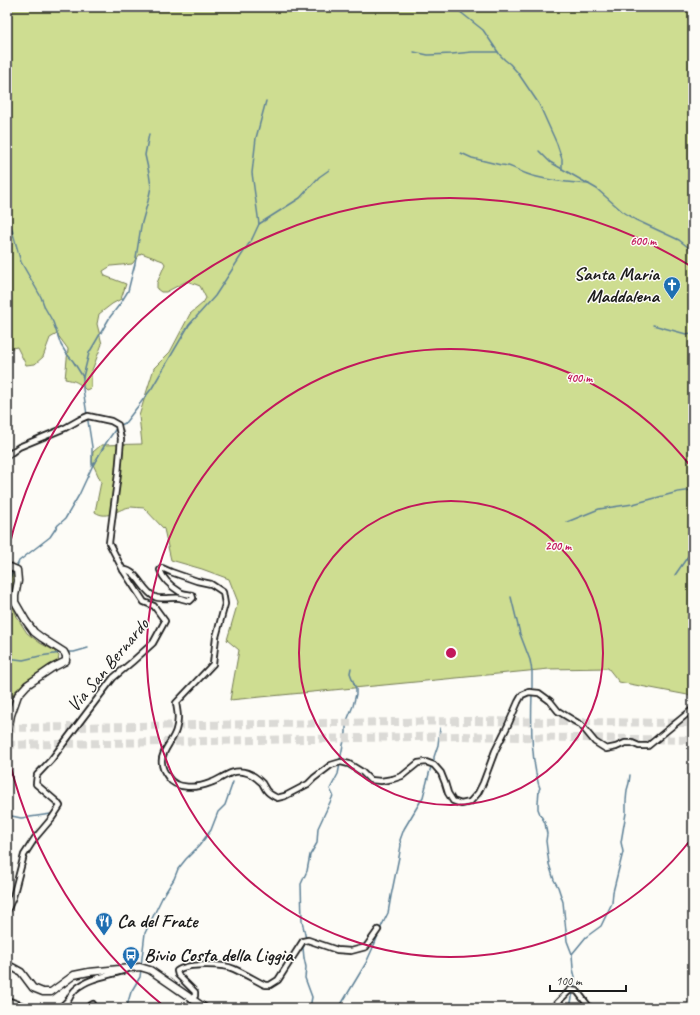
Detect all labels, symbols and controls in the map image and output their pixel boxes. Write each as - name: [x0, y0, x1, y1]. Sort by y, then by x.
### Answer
- text: 600 m: [630, 233, 657, 249]
- place label: Santa Maria Maddalena: [574, 262, 661, 308]
- church icon: Santa Maria Maddalena: [662, 275, 682, 300]
- text: 400 m: [566, 370, 593, 386]
- text: 200 m: [545, 538, 572, 554]
- street label: Via San Bernardo: [62, 612, 155, 717]
- centre of rings: [444, 646, 458, 660]
- place label: Ca del Frate: [117, 909, 199, 933]
- restaurant icon: Ca del Frate: [94, 911, 114, 936]
- place label: Bivio Costa della Liggia: [144, 943, 294, 967]
- bus stop icon: Bivio Costa della Liggia: [121, 945, 141, 970]
- scale bar: [550, 967, 626, 993]
- text: 100 m: [556, 973, 583, 989]

